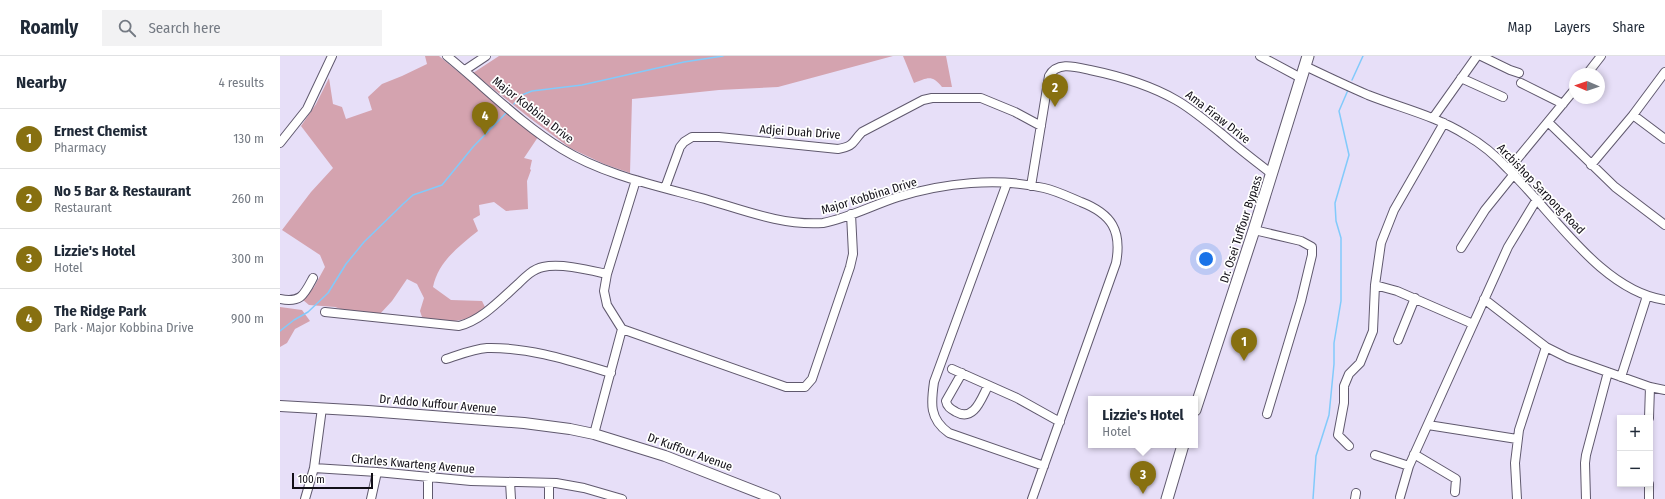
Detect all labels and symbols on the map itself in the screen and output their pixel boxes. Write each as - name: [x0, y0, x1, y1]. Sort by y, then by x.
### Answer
- north arrow: [1569, 68, 1605, 104]
- street label: Major Kobbina Drive: [490, 74, 577, 146]
- pin: 2: [1042, 74, 1068, 107]
- street label: Ama Firaw Drive: [1183, 88, 1253, 147]
- pin: 4: [472, 102, 498, 135]
- street label: Adjei Duah Drive: [759, 122, 841, 142]
- street label: Arcbishop Sarpong Road: [1494, 141, 1588, 237]
- street label: Dr. Osei Tuffour Bypass: [1217, 173, 1265, 285]
- street label: Major Kobbina Drive: [819, 175, 919, 217]
- your location: [1196, 249, 1216, 269]
- pin: 1: [1231, 328, 1257, 361]
- street label: Dr Addo Kuffour Avenue: [379, 392, 497, 416]
- street label: Dr Kuffour Avenue: [646, 430, 734, 474]
- street label: Charles Kwarteng Avenue: [351, 452, 475, 476]
- pin: 3: [1130, 461, 1156, 494]
- scale bar: [292, 471, 373, 490]

